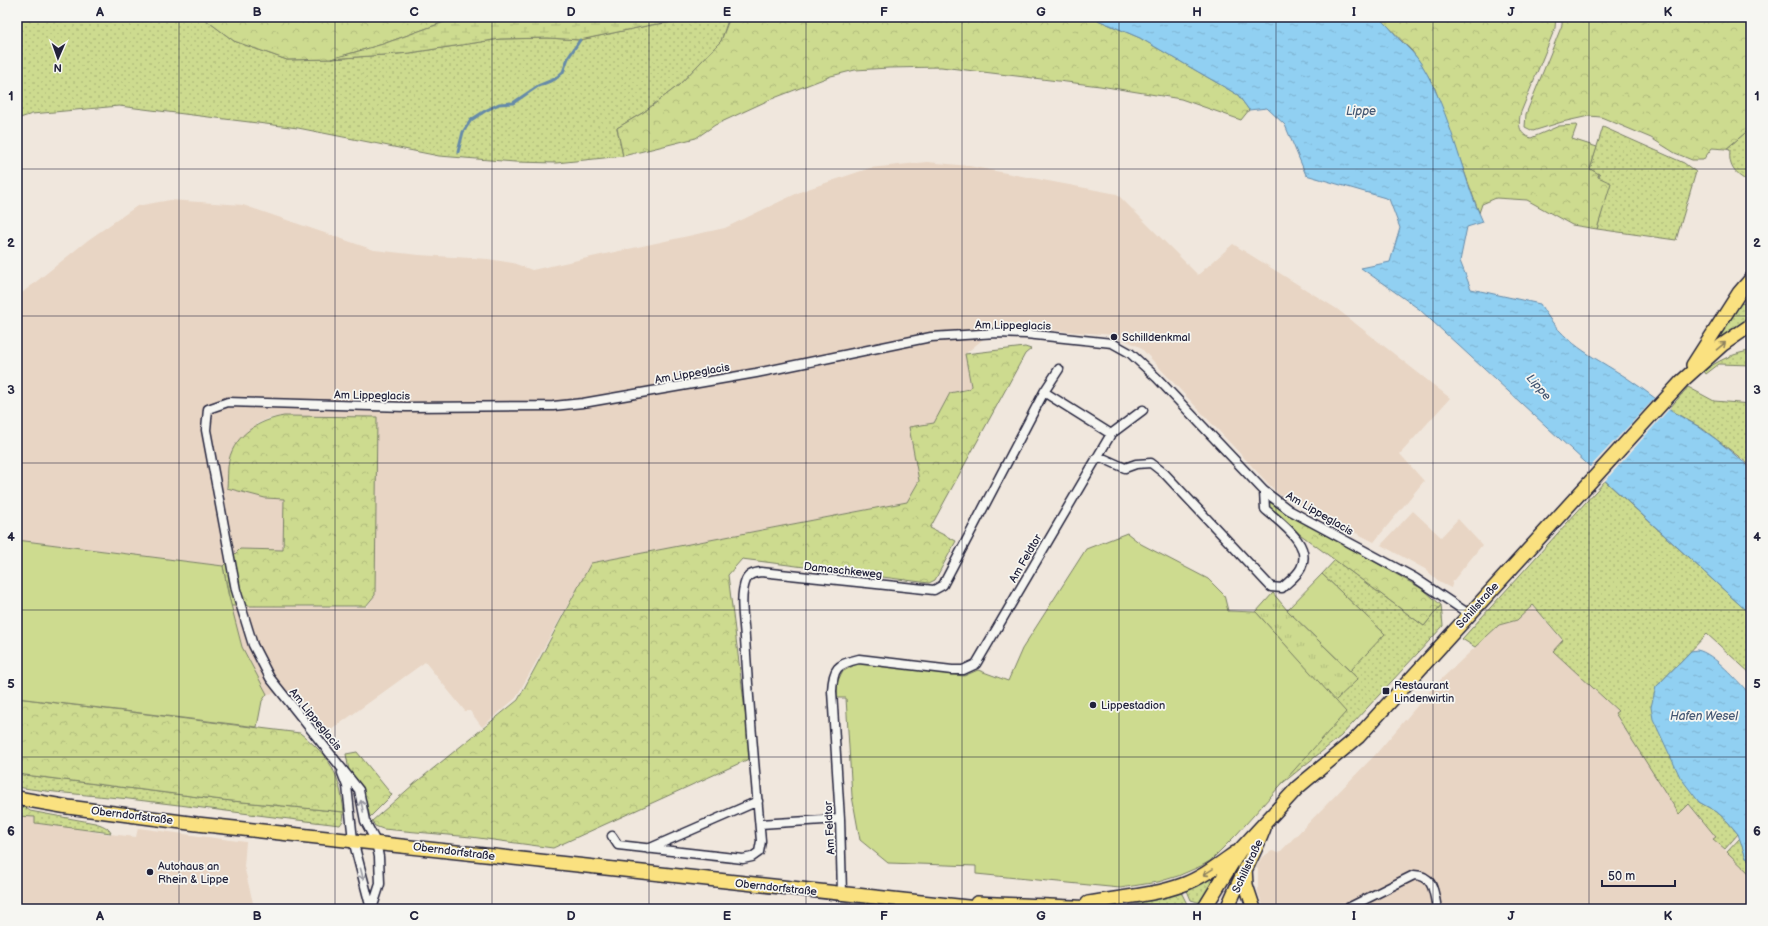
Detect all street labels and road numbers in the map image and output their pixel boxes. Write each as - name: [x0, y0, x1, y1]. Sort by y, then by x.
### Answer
- street label: Am Lippeglacis: [975, 318, 1052, 333]
- street label: Am Lippeglacis: [654, 360, 731, 386]
- street label: Am Lippeglacis: [334, 388, 411, 403]
- street label: Am Lippeglacis: [1284, 489, 1356, 538]
- street label: Am Feldtor: [1006, 531, 1045, 585]
- street label: Damaschkeweg: [803, 560, 883, 581]
- street label: Schillstraße: [1453, 579, 1502, 631]
- street label: Am Lippeglacis: [287, 686, 345, 753]
- street label: Am Feldtor: [822, 800, 837, 855]
- street label: Oberndorfstraße: [90, 804, 174, 827]
- street label: Schillstraße: [1229, 837, 1266, 895]
- street label: Oberndorfstraße: [412, 840, 496, 863]
- street label: Oberndorfstraße: [734, 877, 818, 898]

